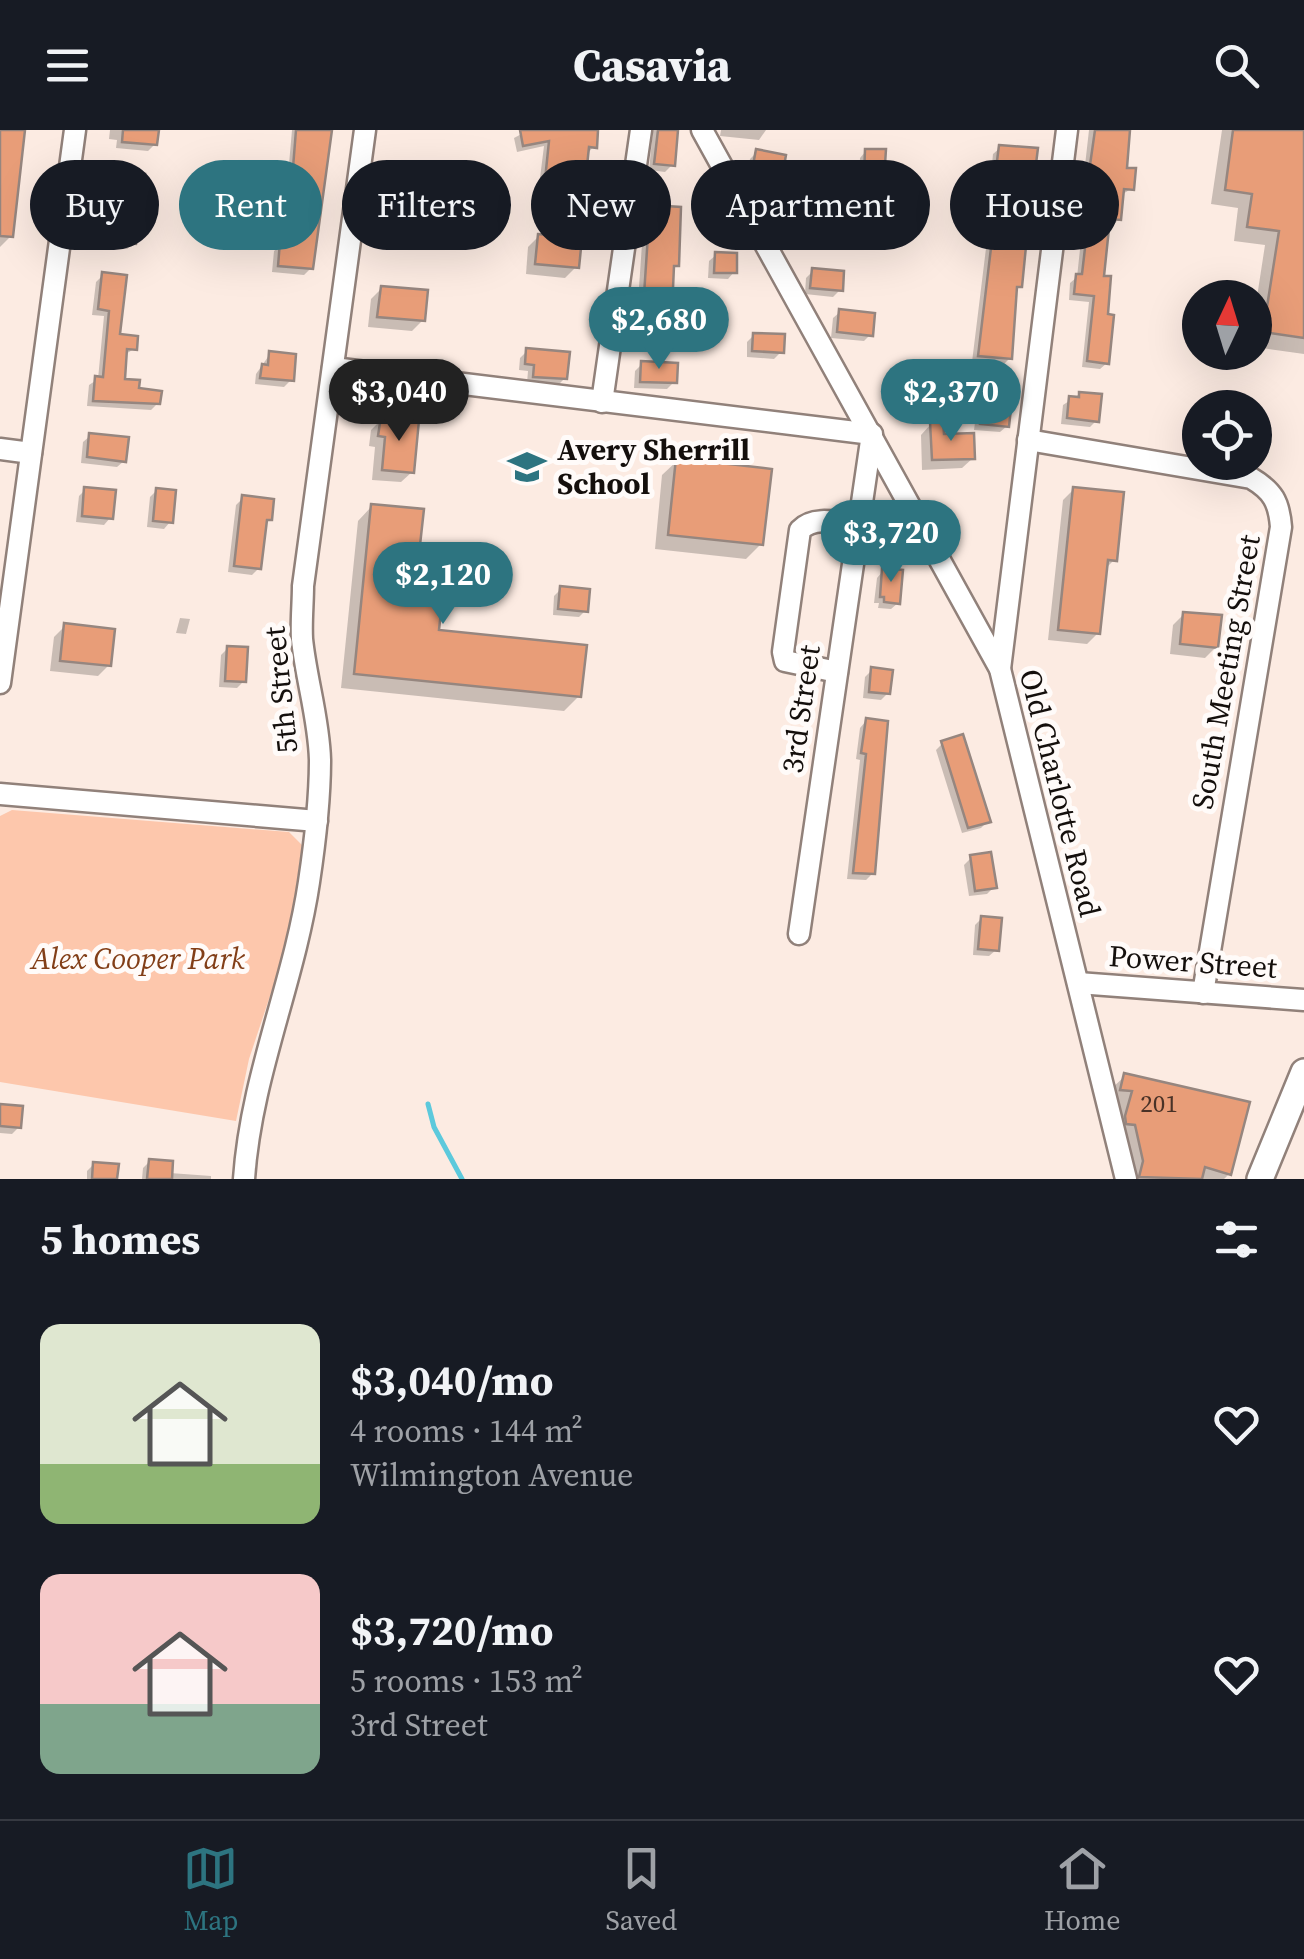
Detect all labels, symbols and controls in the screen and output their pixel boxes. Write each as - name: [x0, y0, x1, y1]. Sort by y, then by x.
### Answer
- text: Casavia: [573, 34, 731, 96]
- icon: menu: [40, 38, 95, 93]
- icon: search: [1209, 38, 1264, 93]
- chip: Buy: [30, 160, 159, 250]
- chip: Rent: [179, 160, 322, 250]
- chip: Filters: [342, 160, 511, 250]
- chip: New: [531, 160, 671, 250]
- chip: Apartment: [691, 160, 930, 250]
- chip: House: [950, 160, 1119, 250]
- north arrow: [1182, 280, 1272, 370]
- map controls: [1182, 280, 1272, 480]
- pin: $2,680: [578, 287, 740, 372]
- text: $2,680: [611, 297, 707, 341]
- pin: $3,040: [318, 359, 480, 444]
- pin: $2,370: [870, 359, 1032, 444]
- text: $3,040: [351, 369, 447, 413]
- text: $2,370: [903, 369, 999, 413]
- button: locate: [1182, 390, 1272, 480]
- place label: Avery Sherrill School: [557, 429, 750, 504]
- school or university icon: Avery Sherrill School: [506, 446, 548, 488]
- pin: $3,720: [810, 500, 972, 585]
- text: $3,720: [843, 510, 939, 554]
- street label: South Meeting Street: [1181, 531, 1270, 812]
- pin: $2,120: [362, 542, 524, 627]
- text: $2,120: [395, 552, 491, 596]
- street label: 5th Street: [253, 624, 308, 756]
- street label: 3rd Street: [771, 642, 830, 776]
- street label: Old Charlotte Road: [1010, 665, 1111, 921]
- street label: Power Street: [1108, 935, 1279, 988]
- park label: Alex Cooper Park: [29, 938, 246, 979]
- house number: 201: [1140, 1086, 1178, 1120]
- text: 5 homes: [40, 1210, 200, 1268]
- icon: filters: [1209, 1212, 1264, 1267]
- text: $3,040/mo: [350, 1351, 553, 1409]
- icon: home: [120, 1364, 240, 1484]
- icon: heart: [1209, 1397, 1264, 1452]
- text: 4 rooms · 144 m²: [350, 1409, 583, 1453]
- text: Wilmington Avenue: [350, 1453, 633, 1497]
- text: $3,720/mo: [350, 1601, 553, 1659]
- icon: home: [120, 1614, 240, 1734]
- icon: heart: [1209, 1647, 1264, 1702]
- text: 5 rooms · 153 m²: [350, 1659, 583, 1703]
- text: 3rd Street: [350, 1703, 488, 1747]
- tab: Map: [183, 1841, 238, 1939]
- tab: Saved: [605, 1841, 677, 1939]
- tab: Home: [1044, 1841, 1121, 1939]

